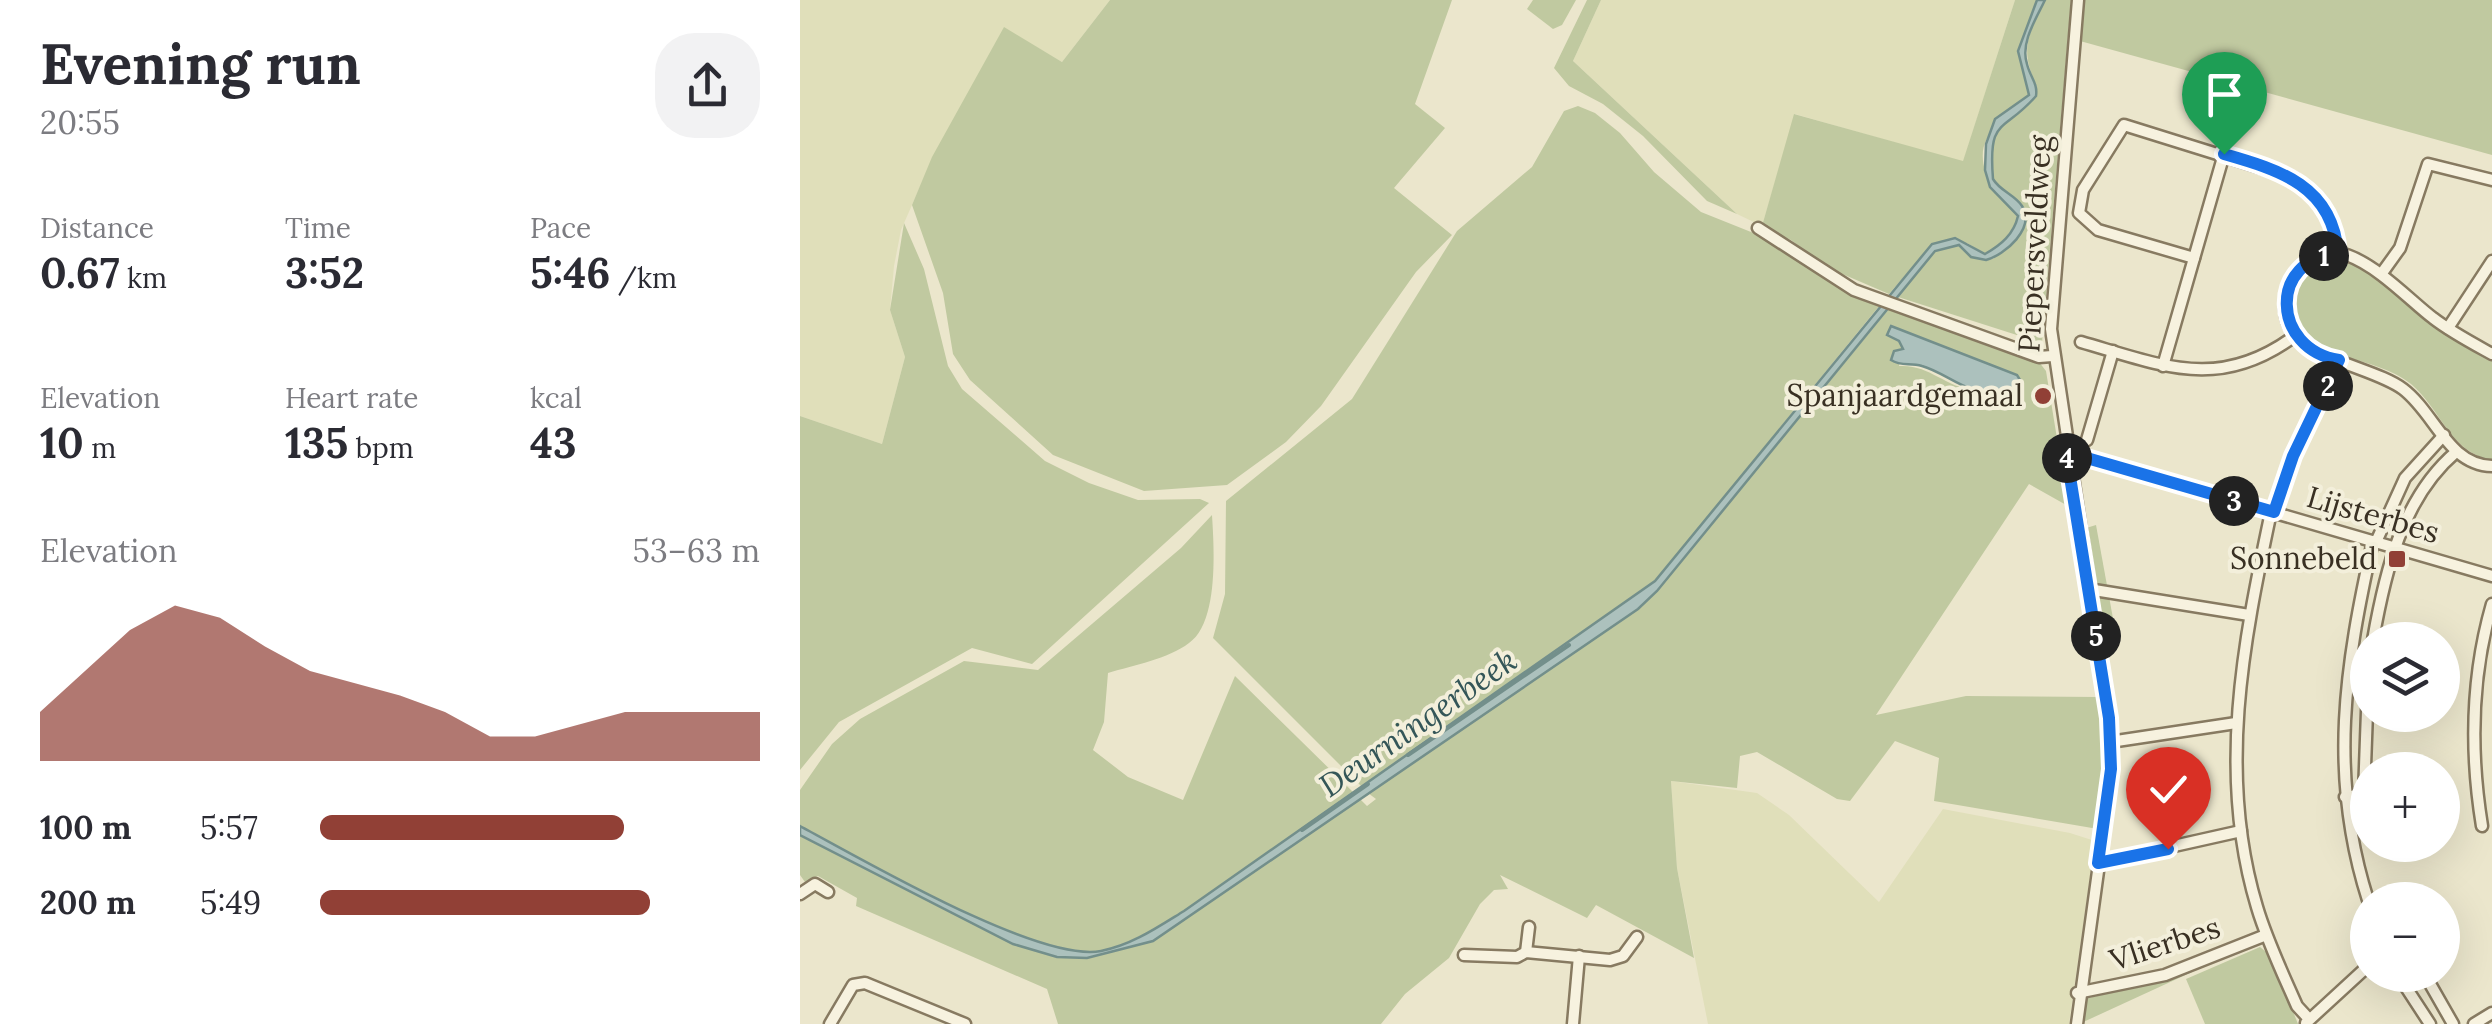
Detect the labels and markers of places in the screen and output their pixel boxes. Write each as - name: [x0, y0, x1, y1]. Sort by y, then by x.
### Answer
- pin: [2182, 52, 2267, 155]
- pin: 1: [2299, 231, 2349, 281]
- pin: 2: [2303, 361, 2353, 411]
- place label: Spanjaardgemaal: [1787, 376, 2023, 415]
- marker: Spanjaardgemaal: [2032, 385, 2054, 407]
- pin: 4: [2042, 433, 2092, 483]
- pin: 3: [2209, 476, 2259, 526]
- place label: Sonnebeld: [2230, 539, 2377, 577]
- marker: Sonnebeld: [2386, 548, 2408, 570]
- pin: 5: [2071, 611, 2121, 661]
- pin: [2126, 747, 2211, 850]

